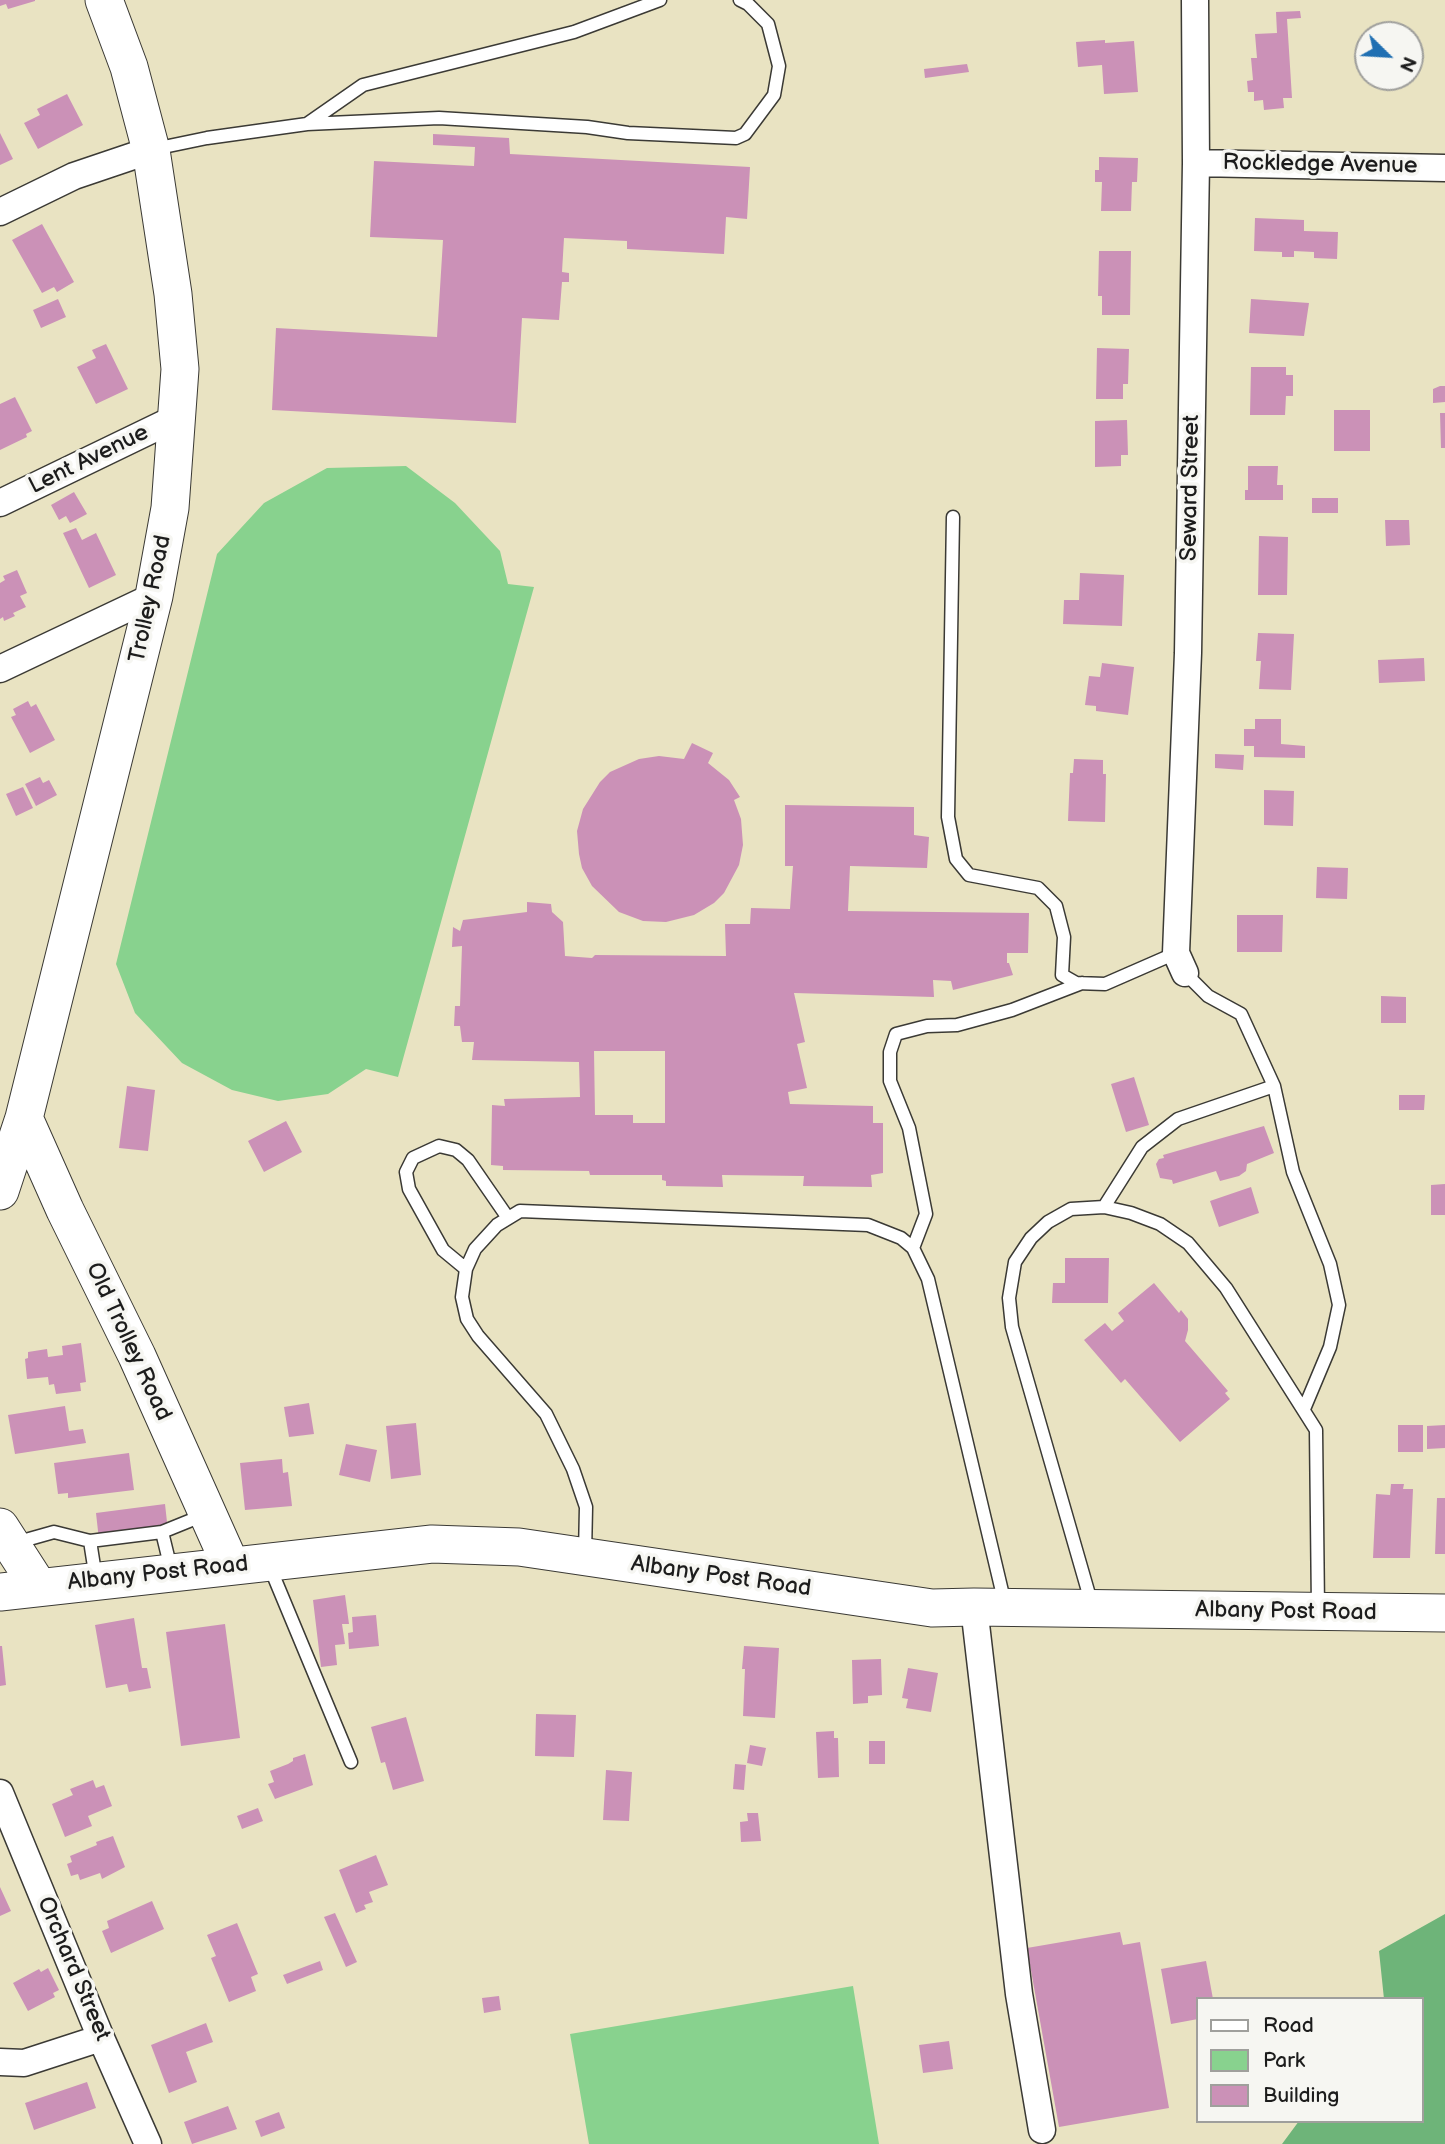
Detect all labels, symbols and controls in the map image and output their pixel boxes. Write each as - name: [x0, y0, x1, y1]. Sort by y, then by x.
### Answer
- north arrow: [1354, 21, 1424, 91]
- text: N: [1393, 53, 1420, 75]
- street label: Rockledge Avenue: [1222, 149, 1418, 181]
- street label: Seward Street: [1176, 415, 1206, 561]
- street label: Lent Avenue: [25, 419, 153, 501]
- street label: Trolley Road: [124, 533, 178, 665]
- street label: Old Trolley Road: [79, 1259, 177, 1425]
- street label: Albany Post Road: [66, 1551, 250, 1597]
- street label: Albany Post Road: [629, 1551, 813, 1603]
- street label: Albany Post Road: [1195, 1597, 1377, 1627]
- street label: Orchard Street: [30, 1893, 116, 2045]
- legend: [1196, 1997, 1424, 2123]
- text: Road: [1263, 2013, 1314, 2038]
- text: Park: [1263, 2048, 1305, 2073]
- text: Building: [1263, 2083, 1339, 2108]

